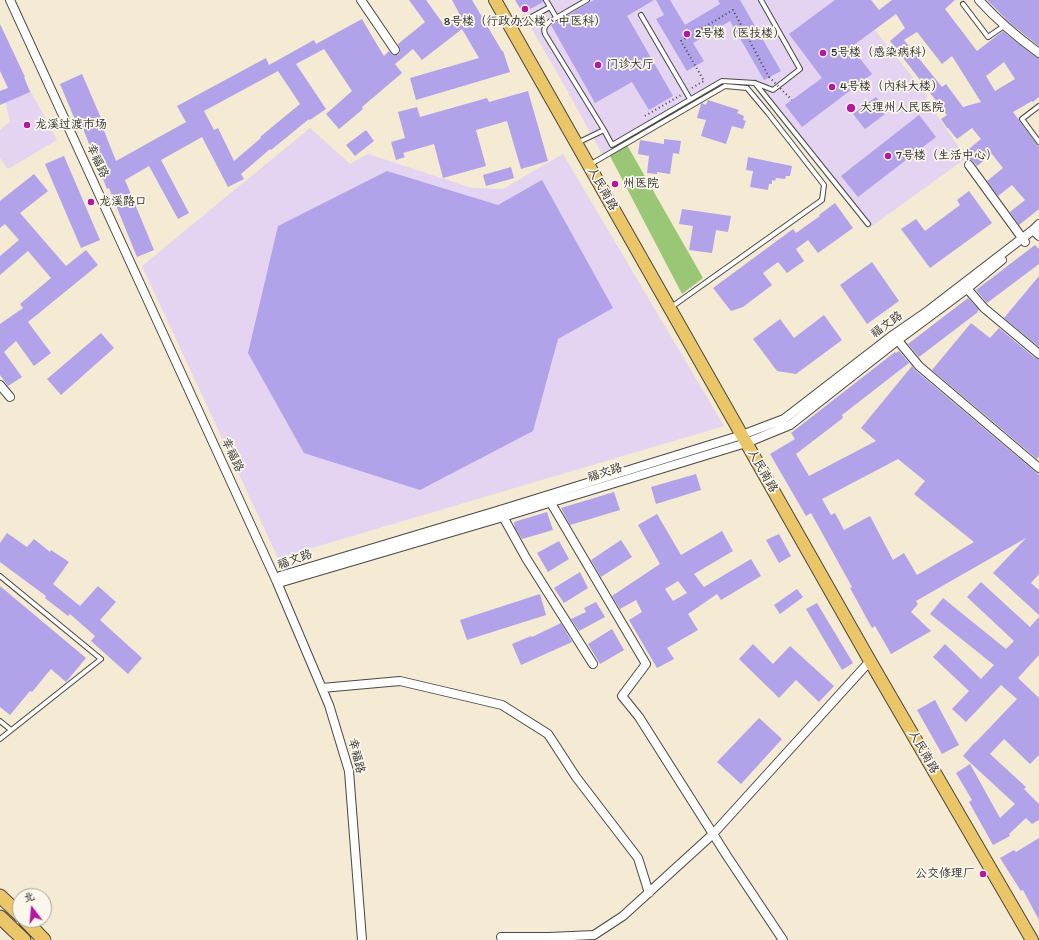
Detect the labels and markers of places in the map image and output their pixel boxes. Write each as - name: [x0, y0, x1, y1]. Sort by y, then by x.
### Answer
- marker: 8号楼（行政办公楼、中医科）: [520, 4, 530, 14]
- place label: 8号楼（行政办公楼、中医科）: [444, 15, 606, 29]
- place label: 2号楼（医技楼）: [695, 27, 785, 41]
- marker: 2号楼（医技楼）: [682, 29, 692, 39]
- place label: 5号楼（感染病科）: [831, 46, 933, 60]
- marker: 5号楼（感染病科）: [818, 48, 828, 58]
- place label: 门诊大厅: [606, 58, 654, 72]
- marker: 门诊大厅: [593, 60, 603, 70]
- place label: 4号楼（内科大楼）: [840, 80, 943, 94]
- marker: 4号楼（内科大楼）: [827, 82, 837, 92]
- place label: 大理州人民医院: [860, 101, 944, 115]
- marker: 大理州人民医院: [845, 102, 857, 114]
- place label: 龙溪过渡市场: [35, 118, 107, 132]
- marker: 龙溪过渡市场: [22, 120, 32, 130]
- place label: 7号楼（生活中心）: [896, 149, 998, 163]
- marker: 7号楼（生活中心）: [883, 151, 893, 161]
- place label: 州医院: [623, 177, 659, 191]
- marker: 州医院: [610, 179, 620, 189]
- place label: 龙溪路口: [99, 195, 147, 209]
- marker: 龙溪路口: [86, 197, 96, 207]
- place label: 公交修理厂: [915, 867, 975, 881]
- marker: 公交修理厂: [978, 869, 988, 879]

